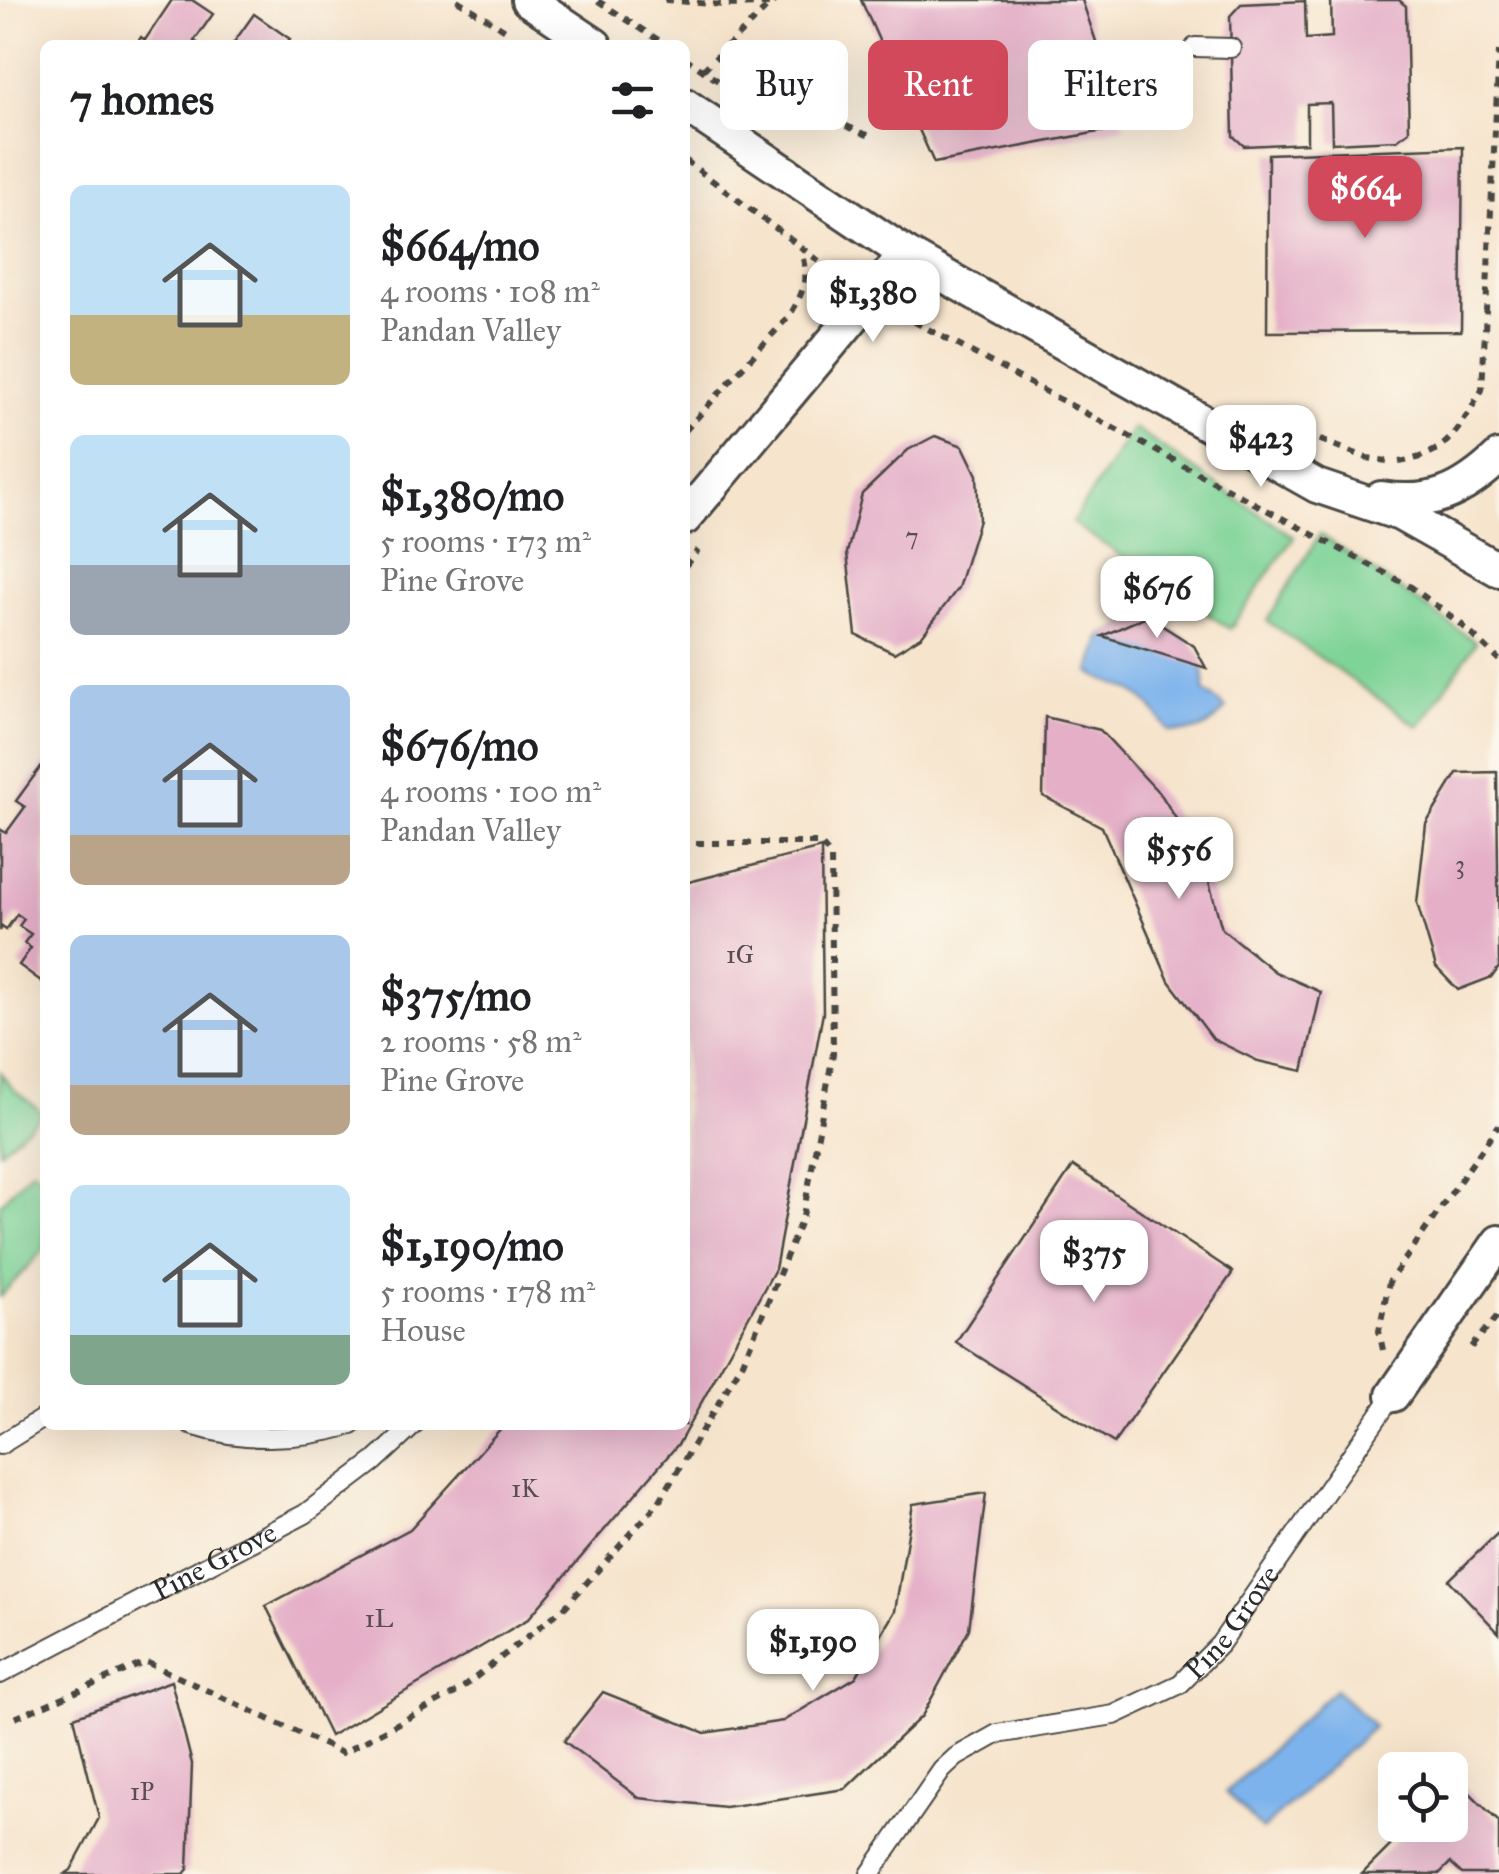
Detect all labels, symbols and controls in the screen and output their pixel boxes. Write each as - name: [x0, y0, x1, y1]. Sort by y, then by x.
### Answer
- chip: Buy: [720, 40, 848, 130]
- chip: Rent: [868, 40, 1008, 130]
- chip: Filters: [1028, 40, 1193, 130]
- icon: filters: [605, 73, 660, 128]
- text: 7 homes: [70, 74, 214, 126]
- pin: $664: [1306, 156, 1424, 241]
- text: $664: [1330, 169, 1400, 208]
- text: $664/mo: [380, 220, 540, 272]
- icon: home: [150, 225, 270, 345]
- pin: $1,380: [792, 260, 954, 345]
- text: 4 rooms · 108 m²: [380, 272, 600, 311]
- text: $1,380: [829, 273, 917, 312]
- text: Pandan Valley: [380, 311, 561, 350]
- pin: $423: [1202, 405, 1320, 490]
- text: $423: [1228, 418, 1294, 457]
- text: $1,380/mo: [380, 470, 564, 522]
- icon: home: [150, 475, 270, 595]
- house number: 7: [905, 521, 919, 552]
- text: 5 rooms · 173 m²: [380, 522, 591, 561]
- pin: $676: [1098, 556, 1216, 641]
- text: Pine Grove: [380, 561, 524, 600]
- text: $676: [1123, 569, 1191, 608]
- text: $676/mo: [380, 720, 538, 772]
- icon: home: [150, 725, 270, 845]
- text: 4 rooms · 100 m²: [380, 772, 601, 811]
- text: Pandan Valley: [380, 811, 561, 850]
- pin: $556: [1120, 817, 1238, 902]
- text: $556: [1146, 830, 1212, 869]
- house number: 3: [1455, 849, 1465, 880]
- house number: 1G: [726, 939, 754, 970]
- text: $375/mo: [380, 970, 531, 1022]
- icon: home: [150, 975, 270, 1095]
- text: 2 rooms · 58 m²: [380, 1022, 581, 1061]
- text: Pine Grove: [380, 1061, 524, 1100]
- text: $1,190/mo: [380, 1220, 564, 1272]
- pin: $375: [1035, 1220, 1153, 1305]
- icon: home: [150, 1225, 270, 1345]
- text: $375: [1062, 1233, 1126, 1272]
- text: 5 rooms · 178 m²: [380, 1272, 595, 1311]
- text: House: [380, 1311, 466, 1350]
- house number: 1K: [511, 1473, 540, 1504]
- street label: Pine Grove: [146, 1514, 283, 1609]
- street label: Pine Grove: [1177, 1558, 1287, 1687]
- house number: 1L: [365, 1603, 394, 1634]
- pin: $1,190: [732, 1609, 894, 1694]
- text: $1,190: [769, 1622, 857, 1661]
- map controls: [1378, 1752, 1468, 1842]
- button: locate: [1378, 1752, 1468, 1842]
- house number: 1P: [130, 1776, 154, 1807]

